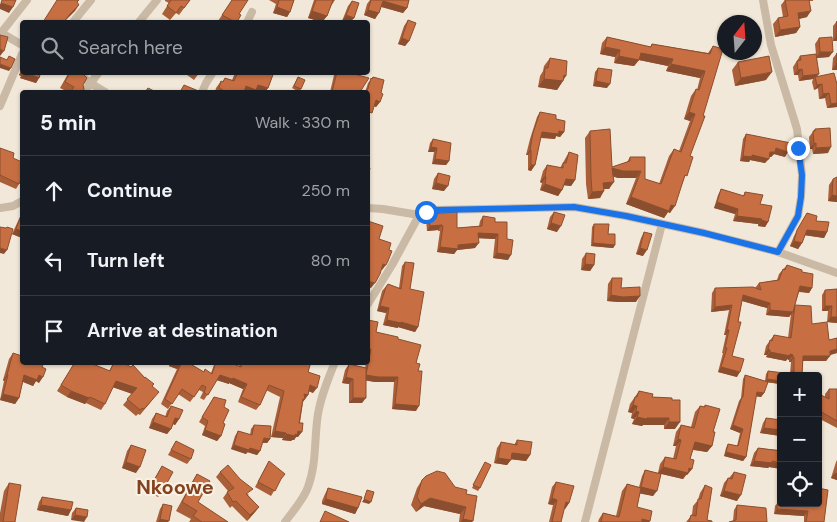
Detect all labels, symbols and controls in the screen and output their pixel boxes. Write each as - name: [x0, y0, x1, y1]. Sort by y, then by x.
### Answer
- north arrow: [717, 15, 762, 60]
- search box: [20, 20, 370, 75]
- icon: search: [38, 34, 66, 62]
- text: Search here: [78, 35, 183, 60]
- text: 5 min: [40, 109, 96, 137]
- text: Walk · 330 m: [255, 112, 350, 133]
- route end: [787, 137, 810, 160]
- icon: ahead: [40, 177, 68, 205]
- text: Continue: [87, 178, 173, 203]
- text: 250 m: [302, 180, 350, 201]
- route start: [415, 201, 438, 224]
- icon: left: [40, 247, 68, 275]
- text: Turn left: [87, 248, 165, 273]
- text: 80 m: [311, 250, 350, 271]
- icon: arrive: [40, 317, 68, 345]
- text: Arrive at destination: [87, 318, 278, 343]
- map controls: [777, 372, 822, 507]
- button: +: [777, 372, 822, 417]
- button: −: [777, 417, 822, 462]
- button: locate: [777, 462, 822, 507]
- district label: Nkoowe: [136, 474, 214, 500]

